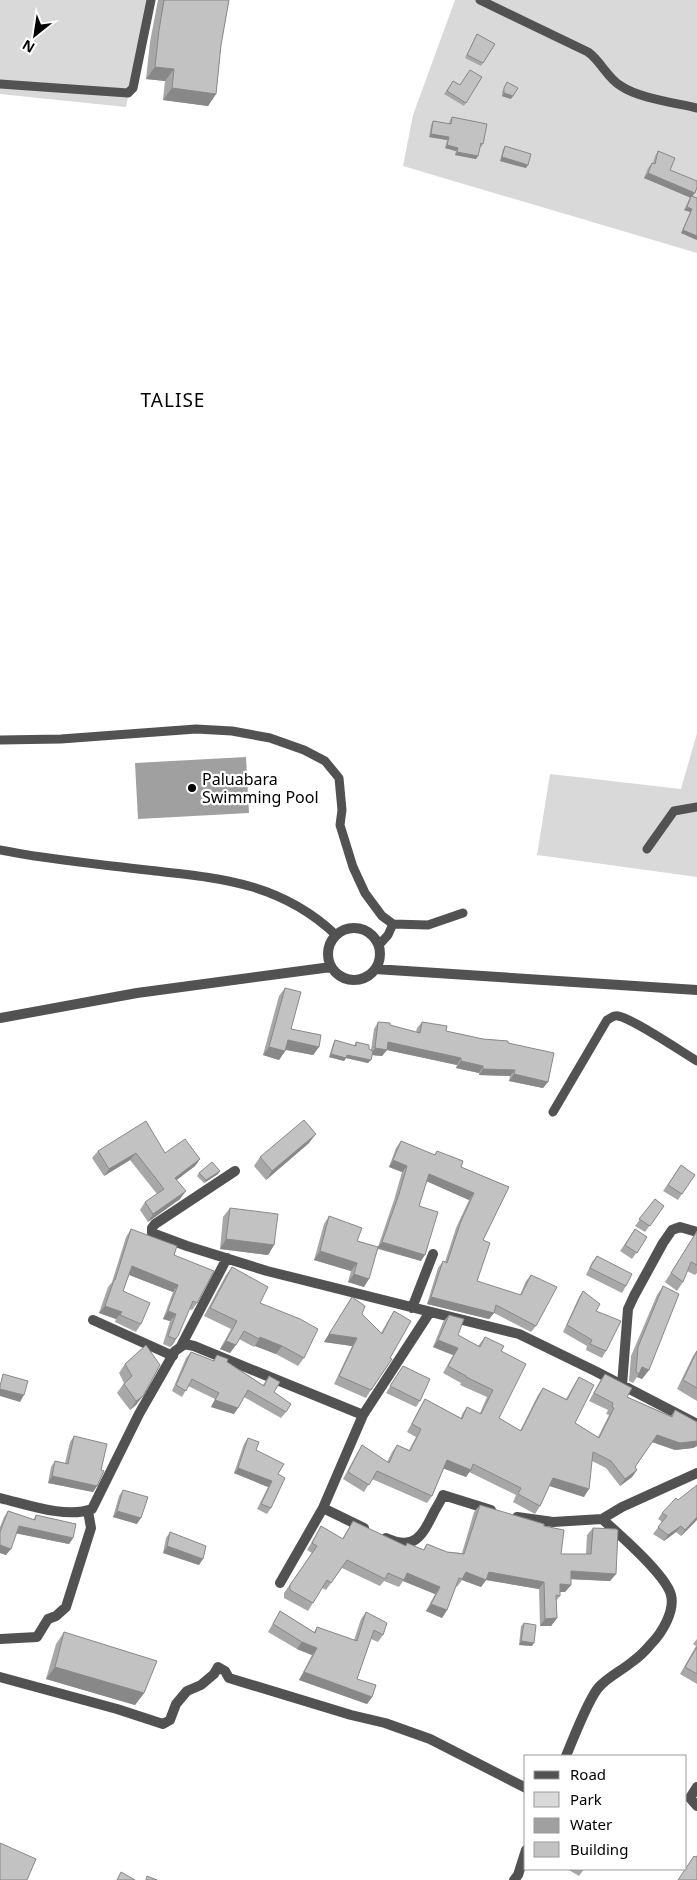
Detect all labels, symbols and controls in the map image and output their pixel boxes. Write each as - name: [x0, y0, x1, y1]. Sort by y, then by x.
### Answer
- north arrow: [10, 10, 60, 60]
- text: N: [19, 36, 38, 58]
- district label: TALISE: [141, 387, 205, 413]
- place label: Paluabara Swimming Pool: [202, 768, 319, 808]
- marker: Paluabara Swimming Pool: [186, 782, 198, 794]
- legend: [524, 1755, 687, 1870]
- text: Road: [570, 1764, 606, 1784]
- text: Park: [570, 1789, 602, 1809]
- text: Water: [570, 1814, 612, 1834]
- text: Building: [570, 1839, 628, 1859]

